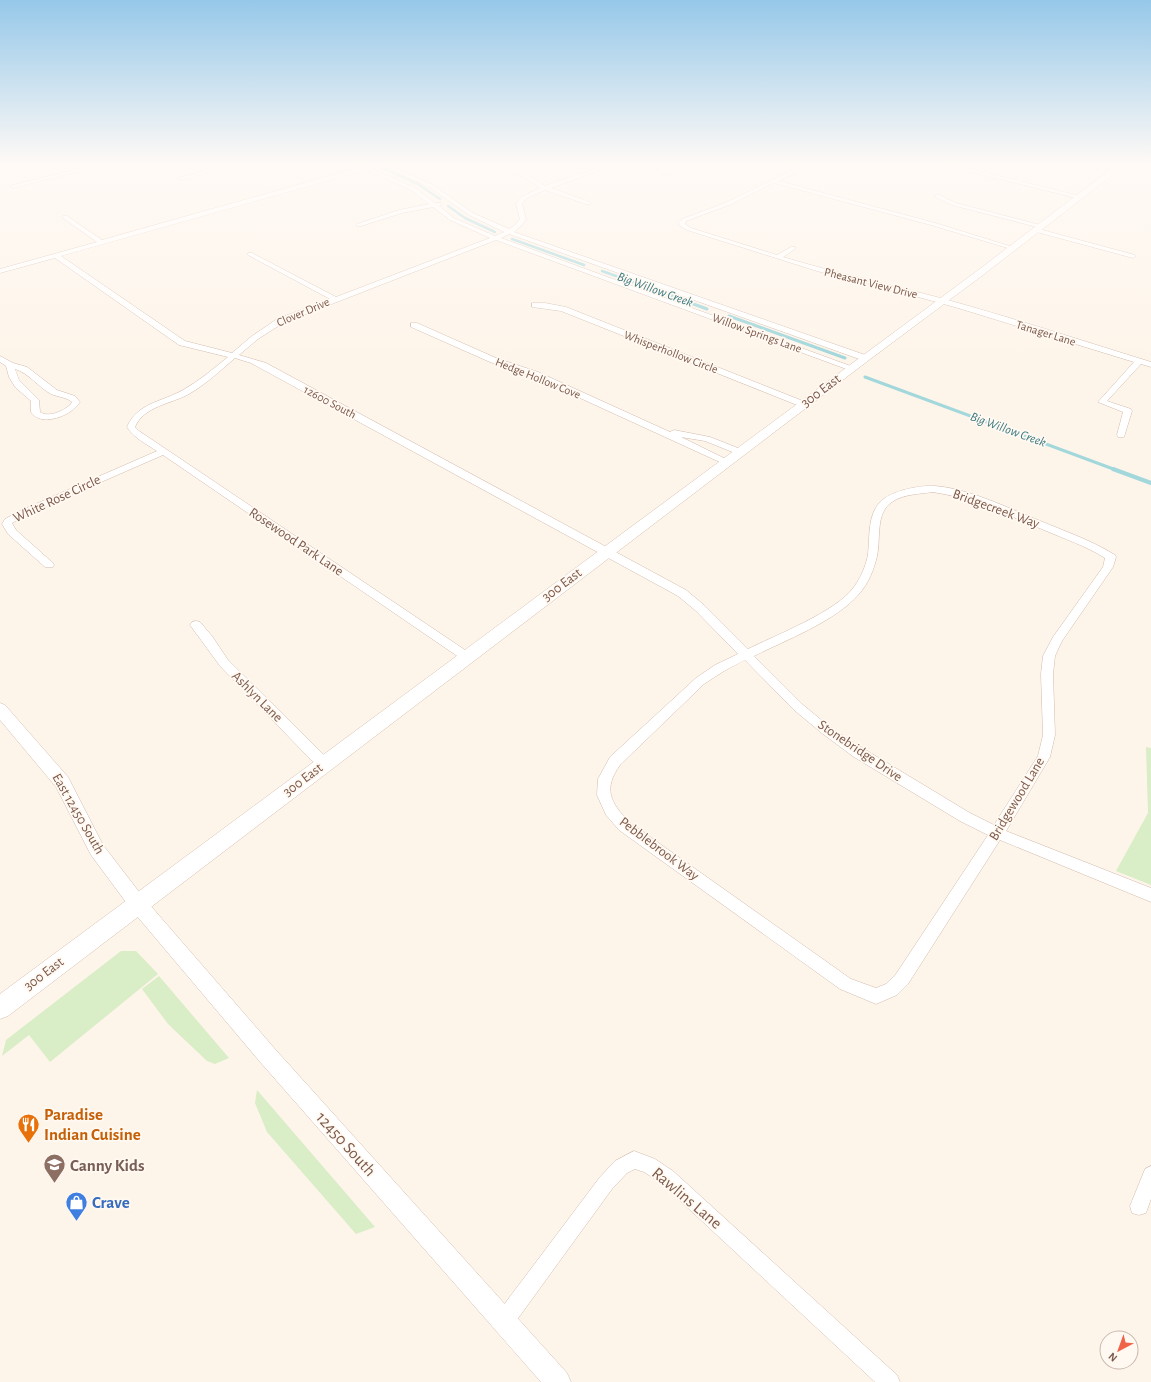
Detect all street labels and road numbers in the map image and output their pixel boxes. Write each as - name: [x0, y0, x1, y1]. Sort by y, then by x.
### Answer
- street label: Pheasant View Drive: [823, 266, 919, 300]
- street label: Clover Drive: [275, 295, 331, 329]
- street label: Willow Springs Lane: [711, 311, 803, 355]
- street label: Tanager Lane: [1015, 318, 1077, 348]
- street label: Whisperhollow Circle: [622, 329, 720, 375]
- street label: Hedge Hollow Cove: [494, 355, 582, 401]
- street label: 300 East: [799, 371, 844, 410]
- street label: 12600 South: [302, 383, 358, 421]
- street label: White Rose Circle: [11, 473, 103, 525]
- street label: Bridgecreek Way: [951, 487, 1041, 531]
- street label: Rosewood Park Lane: [246, 505, 346, 579]
- street label: 300 East: [540, 565, 585, 604]
- street label: Ashlyn Lane: [229, 669, 285, 725]
- street label: Stonebridge Drive: [815, 718, 905, 784]
- street label: Bridgewood Lane: [987, 755, 1047, 843]
- street label: 300 East: [281, 760, 326, 799]
- street label: East 12450 South: [49, 771, 107, 857]
- street label: Pebblebrook Way: [617, 815, 701, 883]
- street label: 300 East: [22, 954, 67, 993]
- street label: 12450 South: [313, 1109, 379, 1179]
- street label: Rawlins Lane: [649, 1164, 725, 1232]

